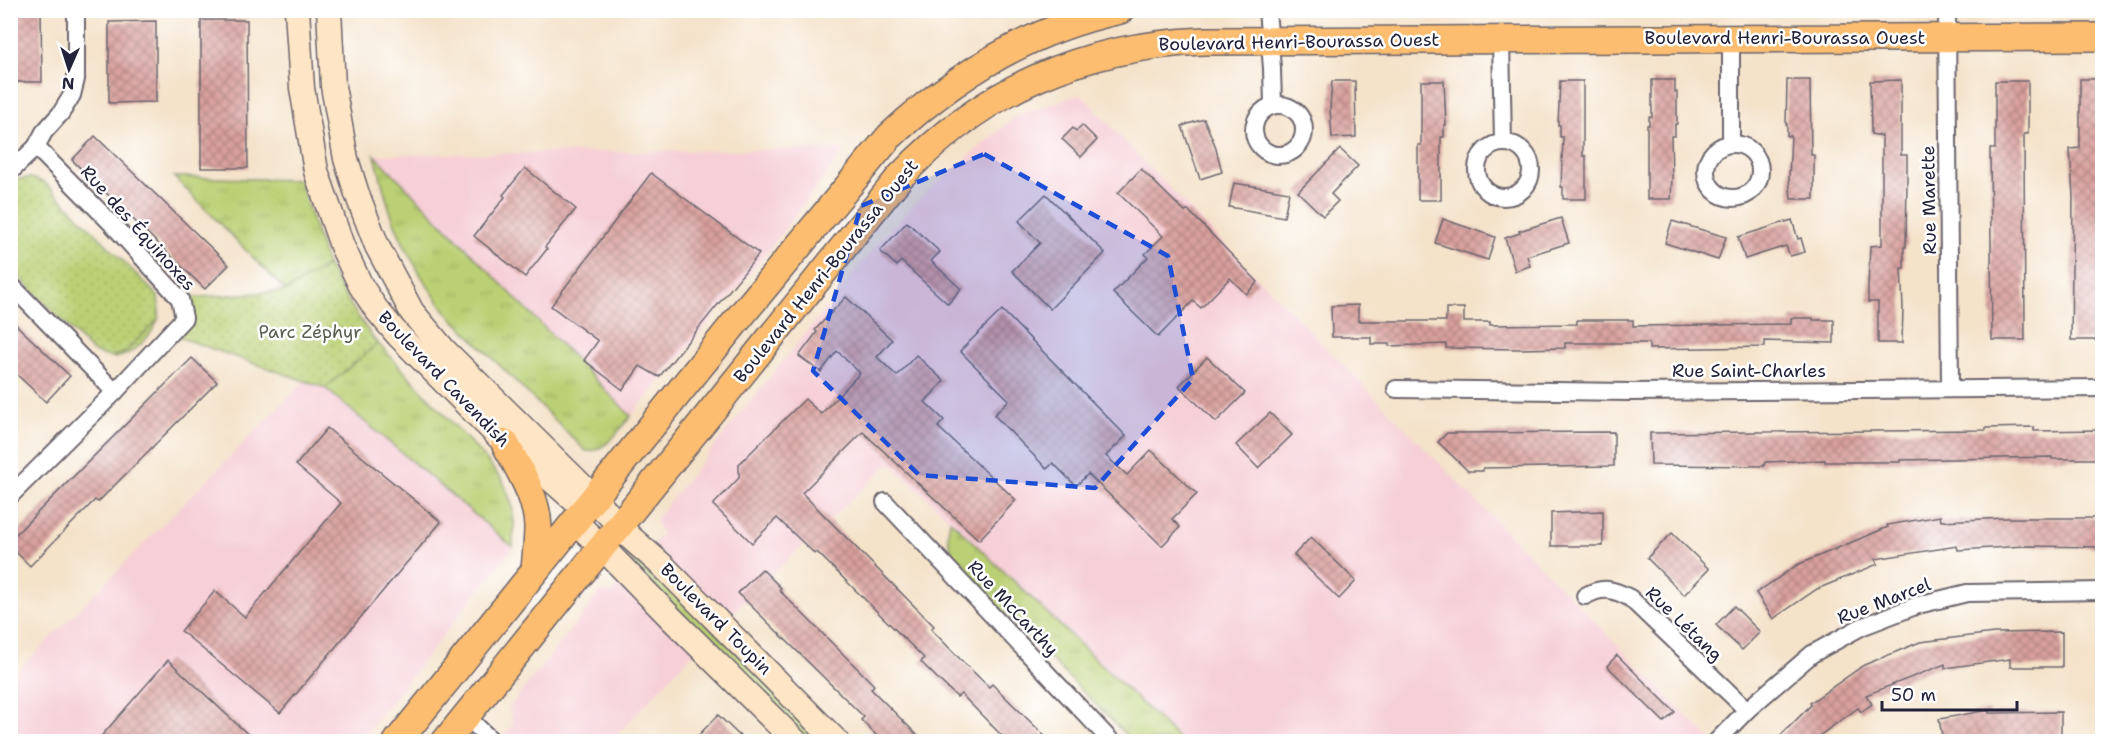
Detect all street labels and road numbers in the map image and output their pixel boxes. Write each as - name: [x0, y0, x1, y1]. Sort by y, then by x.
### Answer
- street label: Boulevard Henri-Bourassa Ouest: [1645, 26, 1926, 50]
- street label: Boulevard Henri-Bourassa Ouest: [1158, 28, 1440, 56]
- street label: Rue Marette: [1916, 145, 1942, 255]
- street label: Boulevard Henri-Bourassa Ouest: [728, 154, 924, 388]
- street label: Rue des Équinoxes: [75, 160, 201, 296]
- street label: Boulevard Cavendish: [373, 306, 515, 452]
- street label: Rue Saint-Charles: [1672, 359, 1826, 383]
- street label: Rue McCarthy: [962, 555, 1064, 661]
- street label: Boulevard Toupin: [655, 558, 777, 680]
- street label: Rue Marcel: [1834, 572, 1935, 630]
- street label: Rue Létang: [1640, 581, 1728, 667]

